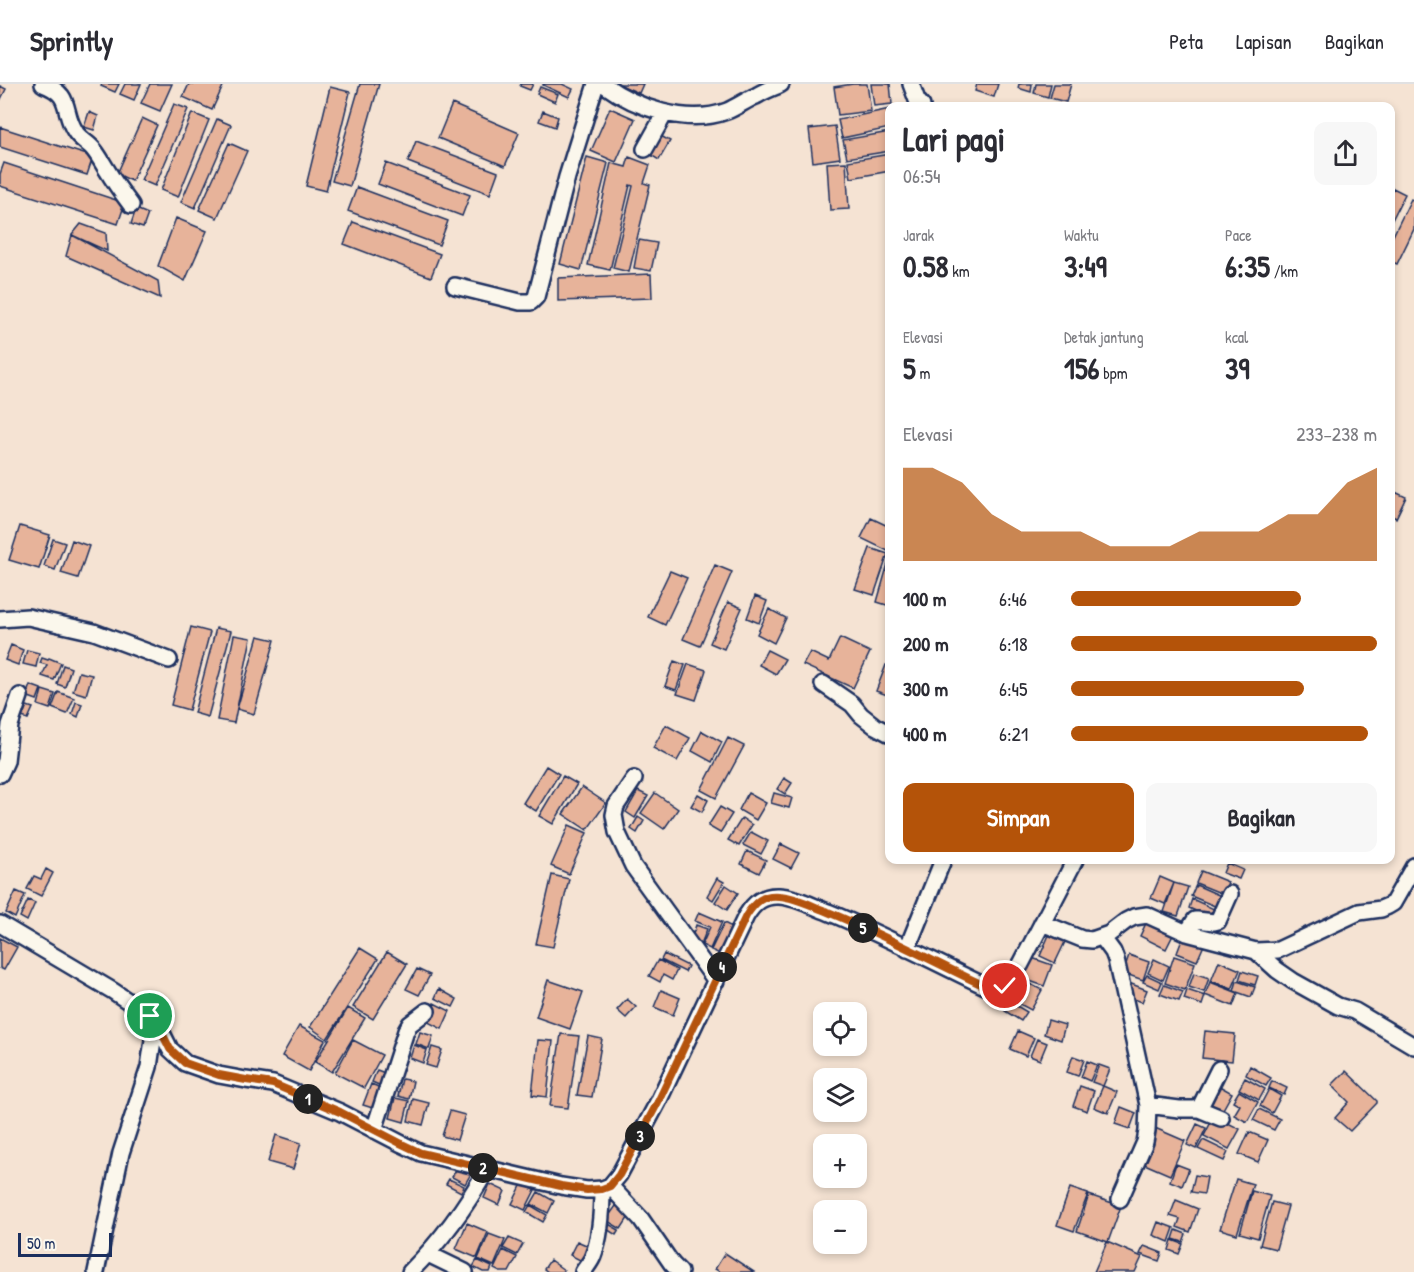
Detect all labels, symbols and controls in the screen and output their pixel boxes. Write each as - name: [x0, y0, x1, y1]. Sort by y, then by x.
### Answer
- text: Sprintly: [30, 22, 113, 60]
- text: Peta: [1169, 27, 1203, 56]
- text: Lapisan: [1236, 27, 1292, 56]
- text: Bagikan: [1325, 27, 1384, 56]
- text: Lari pagi: [903, 117, 1005, 161]
- button: share: [1314, 122, 1377, 185]
- text: 06:54: [903, 162, 941, 189]
- text: Jarak: [903, 224, 934, 246]
- text: Waktu: [1064, 224, 1099, 246]
- text: Pace: [1225, 224, 1252, 246]
- text: 0.58: [903, 246, 949, 286]
- text: 3:49: [1064, 246, 1107, 286]
- text: 6:35: [1225, 246, 1270, 286]
- text: km: [949, 260, 970, 282]
- text: /km: [1270, 260, 1298, 282]
- text: Elevasi: [903, 326, 943, 348]
- text: Detak jantung: [1064, 326, 1144, 348]
- text: kcal: [1225, 326, 1248, 348]
- text: 5: [903, 348, 916, 388]
- text: 156: [1064, 348, 1100, 388]
- text: 39: [1225, 348, 1249, 388]
- text: m: [916, 362, 930, 384]
- text: bpm: [1100, 362, 1128, 384]
- text: Elevasi: [903, 420, 953, 447]
- text: 233–238 m: [1296, 420, 1377, 447]
- text: 100 m: [903, 585, 946, 612]
- text: 6:46: [999, 585, 1027, 612]
- text: 200 m: [903, 630, 948, 657]
- text: 6:18: [999, 630, 1028, 657]
- text: 300 m: [903, 675, 948, 702]
- text: 6:45: [999, 675, 1028, 702]
- text: 400 m: [903, 720, 947, 747]
- text: 6:21: [999, 720, 1028, 747]
- button: Simpan: [903, 783, 1134, 852]
- button: Bagikan: [1146, 783, 1377, 852]
- pin: 5: [848, 913, 878, 943]
- text: 5: [860, 917, 866, 939]
- pin: 4: [707, 952, 737, 982]
- text: 4: [719, 956, 725, 978]
- pin: [979, 960, 1030, 1011]
- icon: check: [988, 969, 1021, 1002]
- pin: [124, 990, 175, 1041]
- icon: arrive: [133, 999, 166, 1032]
- map controls: [813, 1002, 867, 1254]
- button: locate: [813, 1002, 867, 1056]
- button: layers: [813, 1068, 867, 1122]
- pin: 1: [293, 1084, 323, 1114]
- text: 1: [305, 1088, 311, 1110]
- pin: 3: [625, 1121, 655, 1151]
- text: 3: [636, 1125, 644, 1147]
- button: +: [813, 1134, 867, 1188]
- pin: 2: [468, 1153, 498, 1183]
- text: 2: [479, 1157, 487, 1179]
- button: −: [813, 1200, 867, 1254]
- scale bar: [18, 1230, 112, 1258]
- text: 50 m: [27, 1232, 56, 1254]

